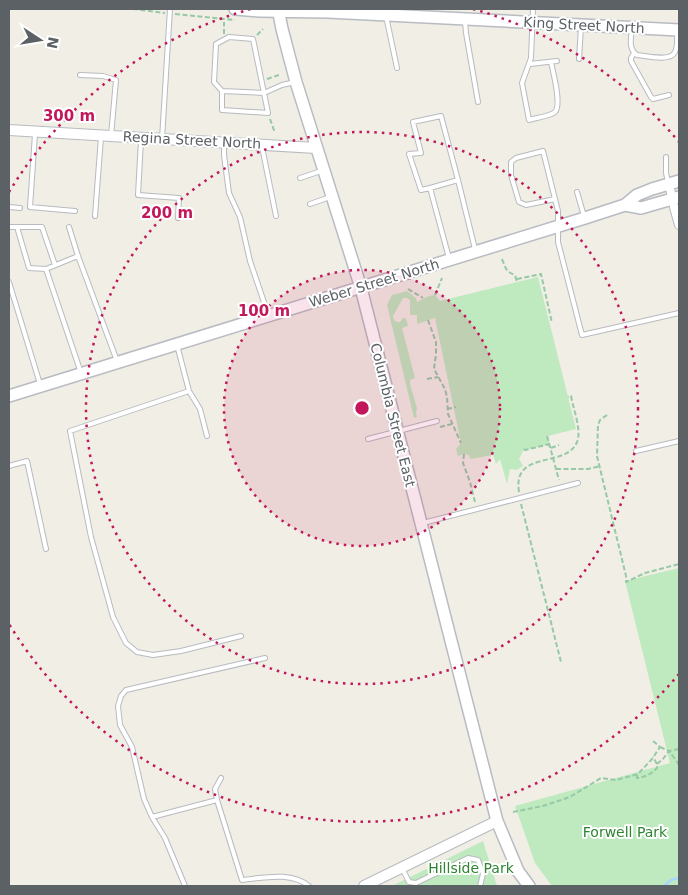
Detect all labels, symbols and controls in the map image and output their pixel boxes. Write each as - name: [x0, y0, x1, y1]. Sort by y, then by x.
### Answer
- street label: King Street North: [523, 14, 645, 36]
- north arrow: [15, 15, 65, 65]
- text: N: [44, 35, 62, 50]
- text: 300 m: [43, 107, 95, 125]
- street label: Regina Street North: [122, 128, 262, 152]
- text: 200 m: [141, 204, 193, 222]
- street label: Weber Street North: [307, 256, 441, 310]
- text: 100 m: [238, 302, 290, 320]
- street label: Columbia Street East: [367, 341, 419, 489]
- centre of rings: [353, 399, 371, 417]
- park label: Forwell Park: [583, 824, 668, 840]
- park label: Hillside Park: [428, 860, 515, 876]

